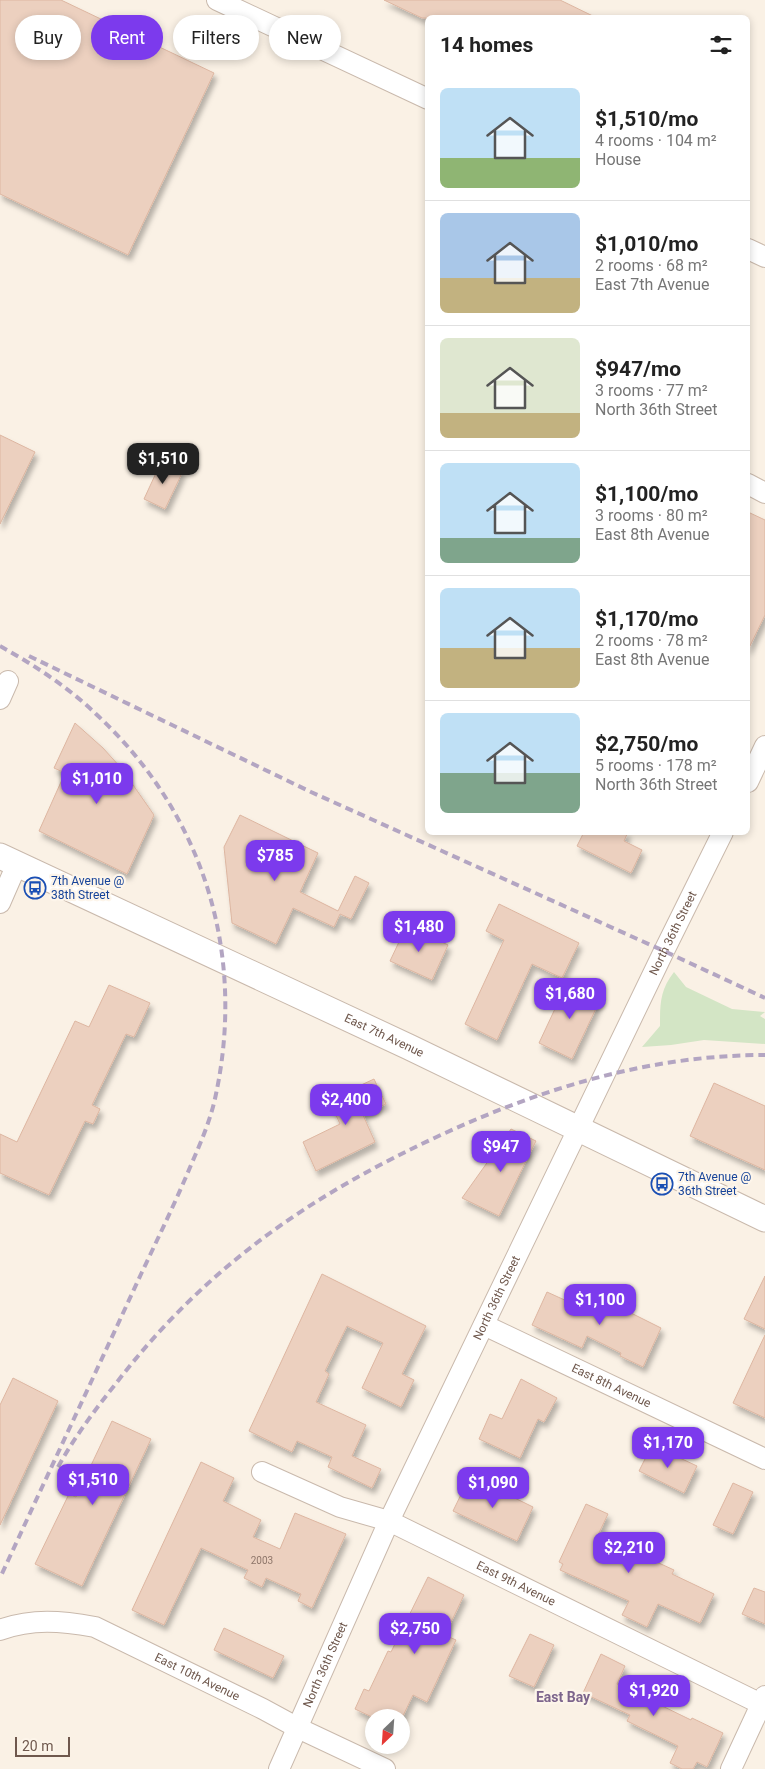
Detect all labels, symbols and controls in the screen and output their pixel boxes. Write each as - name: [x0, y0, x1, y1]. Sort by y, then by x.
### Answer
- chip: Buy: [15, 15, 81, 60]
- chip: Rent: [91, 15, 163, 60]
- chip: Filters: [173, 15, 259, 60]
- chip: New: [269, 15, 341, 60]
- icon: filters: [707, 31, 735, 59]
- text: 14 homes: [440, 33, 533, 57]
- text: $1,510/mo: [595, 107, 698, 131]
- icon: home: [480, 108, 540, 168]
- text: 4 rooms · 104 m²: [595, 131, 717, 150]
- text: House: [595, 150, 641, 169]
- text: $1,010/mo: [595, 232, 698, 256]
- icon: home: [480, 233, 540, 293]
- text: 2 rooms · 68 m²: [595, 256, 708, 275]
- text: East 7th Avenue: [595, 275, 710, 294]
- text: $947/mo: [595, 357, 681, 381]
- icon: home: [480, 358, 540, 418]
- text: 3 rooms · 77 m²: [595, 381, 708, 400]
- text: North 36th Street: [595, 400, 718, 419]
- pin: $1,510: [122, 442, 204, 485]
- text: $1,510: [138, 449, 188, 468]
- text: $1,100/mo: [595, 482, 698, 506]
- icon: home: [480, 483, 540, 543]
- text: 3 rooms · 80 m²: [595, 506, 708, 525]
- text: East 8th Avenue: [595, 525, 710, 544]
- text: $1,170/mo: [595, 607, 698, 631]
- icon: home: [480, 608, 540, 668]
- text: 2 rooms · 78 m²: [595, 631, 708, 650]
- text: East 8th Avenue: [595, 650, 710, 669]
- text: $2,750/mo: [595, 732, 698, 756]
- icon: home: [480, 733, 540, 793]
- text: 5 rooms · 178 m²: [595, 756, 717, 775]
- pin: $1,010: [56, 762, 138, 805]
- text: $1,010: [72, 769, 122, 788]
- text: North 36th Street: [595, 775, 718, 794]
- pin: $785: [245, 840, 305, 882]
- text: $785: [257, 846, 293, 865]
- place label: 7th Avenue @ 38th Street: [51, 874, 124, 902]
- bus stop icon: 7th Avenue @ 38th Street: [23, 876, 47, 900]
- street label: North 36th Street: [646, 889, 700, 978]
- pin: $1,480: [378, 910, 460, 953]
- text: $1,480: [394, 917, 444, 936]
- pin: $1,680: [529, 978, 611, 1020]
- text: $1,680: [545, 984, 595, 1003]
- street label: East 7th Avenue: [342, 1011, 426, 1060]
- pin: $2,400: [305, 1084, 387, 1126]
- text: $2,400: [321, 1090, 371, 1109]
- pin: $947: [471, 1130, 531, 1173]
- text: $947: [483, 1137, 519, 1156]
- place label: 7th Avenue @ 36th Street: [678, 1170, 751, 1198]
- bus stop icon: 7th Avenue @ 36th Street: [650, 1172, 674, 1196]
- street label: North 36th Street: [470, 1253, 523, 1342]
- pin: $1,100: [559, 1284, 641, 1326]
- text: $1,100: [575, 1290, 625, 1309]
- street label: East 8th Avenue: [569, 1361, 653, 1411]
- pin: $1,170: [627, 1426, 709, 1469]
- text: $1,170: [643, 1433, 693, 1452]
- pin: $1,510: [52, 1464, 134, 1506]
- pin: $1,090: [452, 1466, 534, 1509]
- text: $1,510: [68, 1470, 118, 1489]
- text: $1,090: [468, 1473, 518, 1492]
- pin: $2,210: [588, 1532, 670, 1574]
- text: $2,210: [604, 1538, 654, 1557]
- house number: 2003: [251, 1555, 273, 1566]
- street label: East 9th Avenue: [474, 1558, 558, 1609]
- pin: $2,750: [374, 1612, 456, 1655]
- text: $2,750: [390, 1619, 440, 1638]
- street label: North 36th Street: [300, 1620, 350, 1710]
- street label: East 10th Avenue: [152, 1650, 242, 1704]
- pin: $1,920: [613, 1674, 695, 1717]
- text: $1,920: [629, 1681, 679, 1700]
- district label: East Bay: [536, 1689, 591, 1705]
- north arrow: [365, 1709, 410, 1754]
- map controls: [365, 1709, 410, 1754]
- scale bar: [15, 1734, 70, 1757]
- text: 20 m: [22, 1738, 54, 1754]

